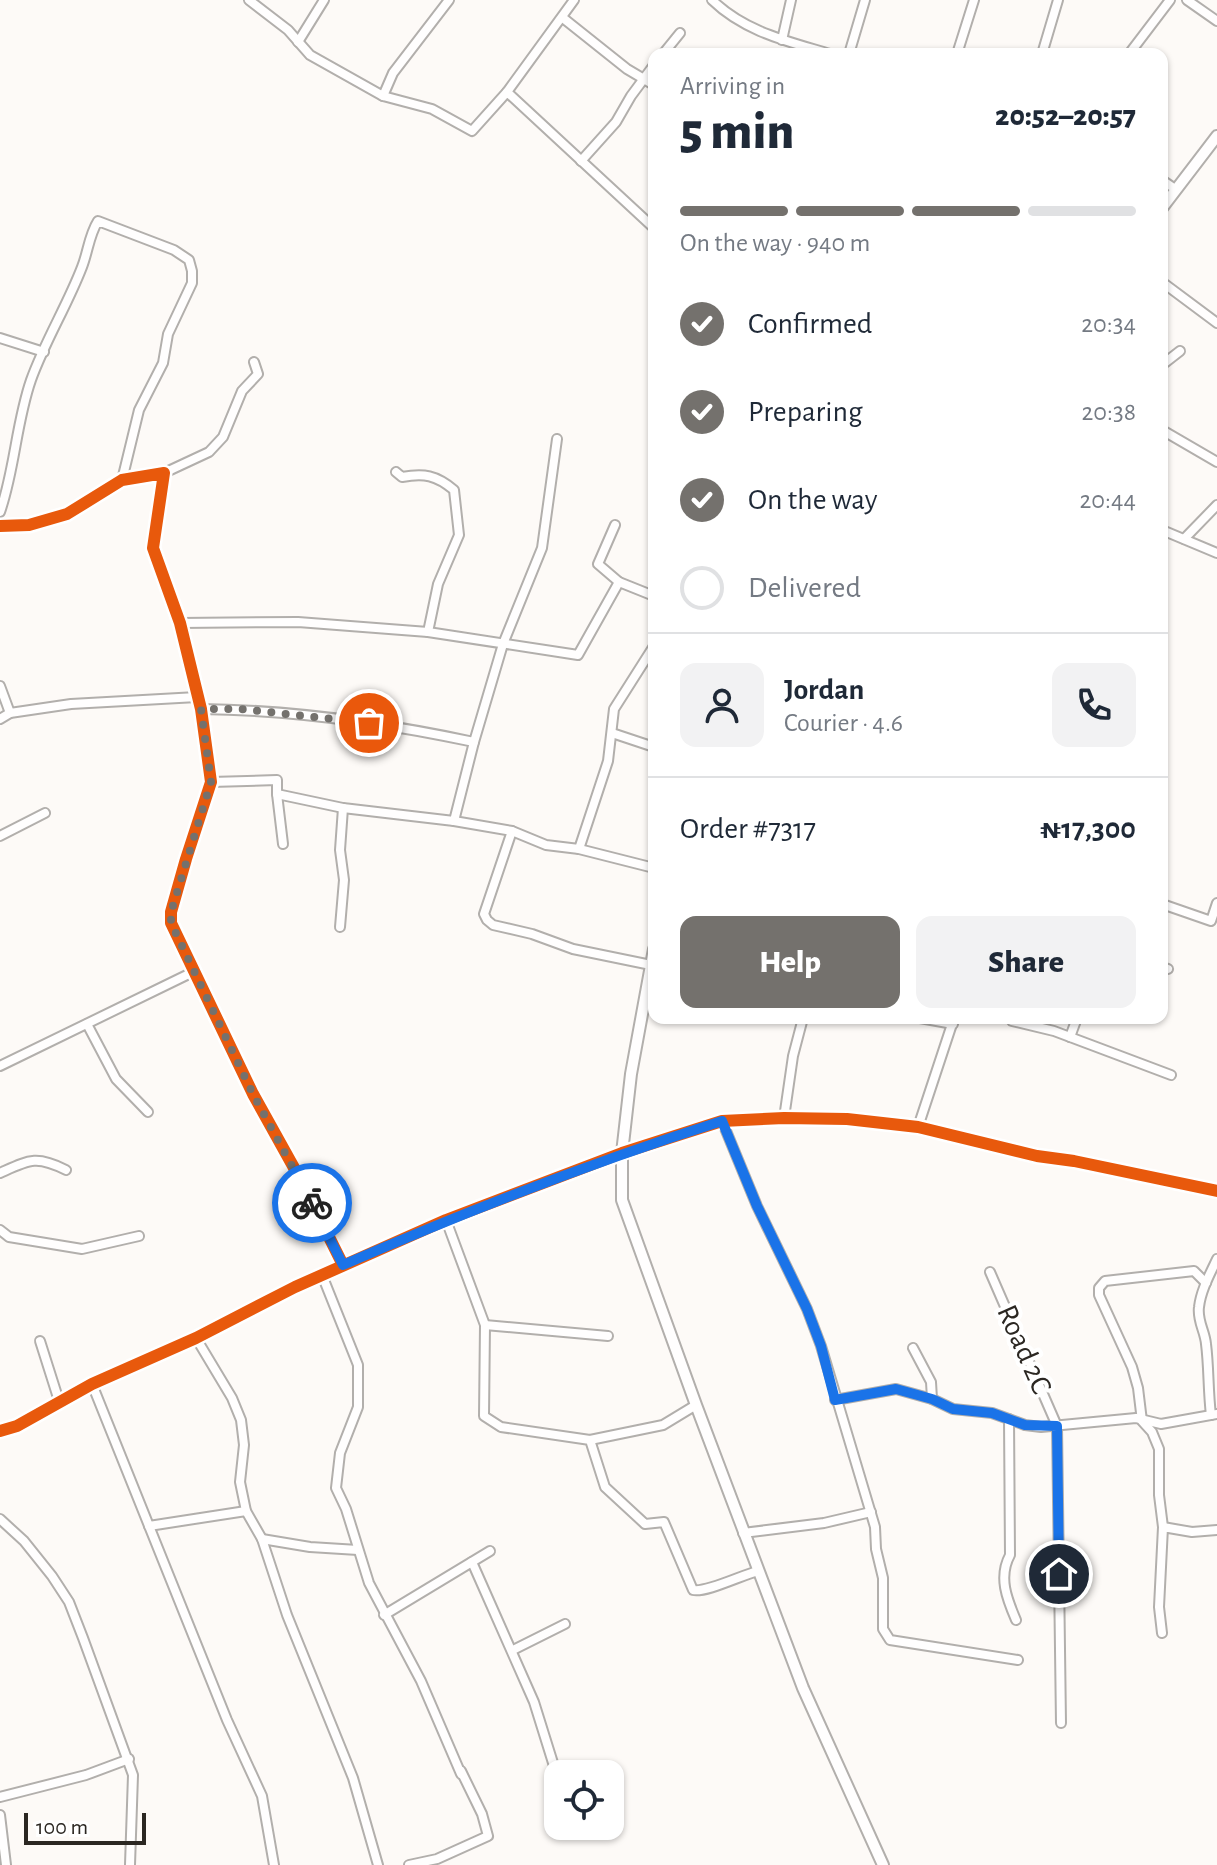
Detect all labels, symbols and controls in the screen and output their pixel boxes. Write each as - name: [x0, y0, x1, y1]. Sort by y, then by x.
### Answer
- text: Arriving in: [680, 73, 785, 99]
- text: 20:52–20:57: [995, 101, 1136, 131]
- text: 5 min: [680, 106, 794, 158]
- text: On the way · 940 m: [680, 230, 870, 256]
- icon: check: [680, 302, 724, 346]
- text: Confirmed: [748, 309, 872, 339]
- text: 20:34: [1081, 311, 1136, 337]
- icon: check: [680, 390, 724, 434]
- text: Preparing: [748, 397, 863, 427]
- text: 20:38: [1081, 399, 1136, 425]
- icon: check: [680, 478, 724, 522]
- text: On the way: [748, 485, 877, 515]
- text: 20:44: [1079, 487, 1136, 513]
- text: Delivered: [748, 573, 861, 603]
- button: person: [680, 663, 764, 747]
- button: phone: [1052, 663, 1136, 747]
- text: Jordan: [784, 675, 864, 705]
- pin: [335, 689, 403, 757]
- icon: bag: [347, 701, 391, 745]
- text: Courier · 4.6: [784, 710, 903, 736]
- text: Order #7317: [680, 814, 816, 844]
- text: ₦17,300: [1040, 814, 1136, 844]
- button: Help: [680, 916, 900, 1008]
- button: Share: [916, 916, 1136, 1008]
- courier: [272, 1163, 352, 1243]
- icon: bike: [290, 1181, 334, 1225]
- street label: Road 2C: [991, 1300, 1057, 1398]
- pin: [1025, 1540, 1093, 1608]
- icon: home: [1037, 1552, 1081, 1596]
- map controls: [544, 1760, 624, 1840]
- button: locate: [544, 1760, 624, 1840]
- scale bar: [24, 1809, 146, 1845]
- text: 100 m: [36, 1816, 88, 1838]

